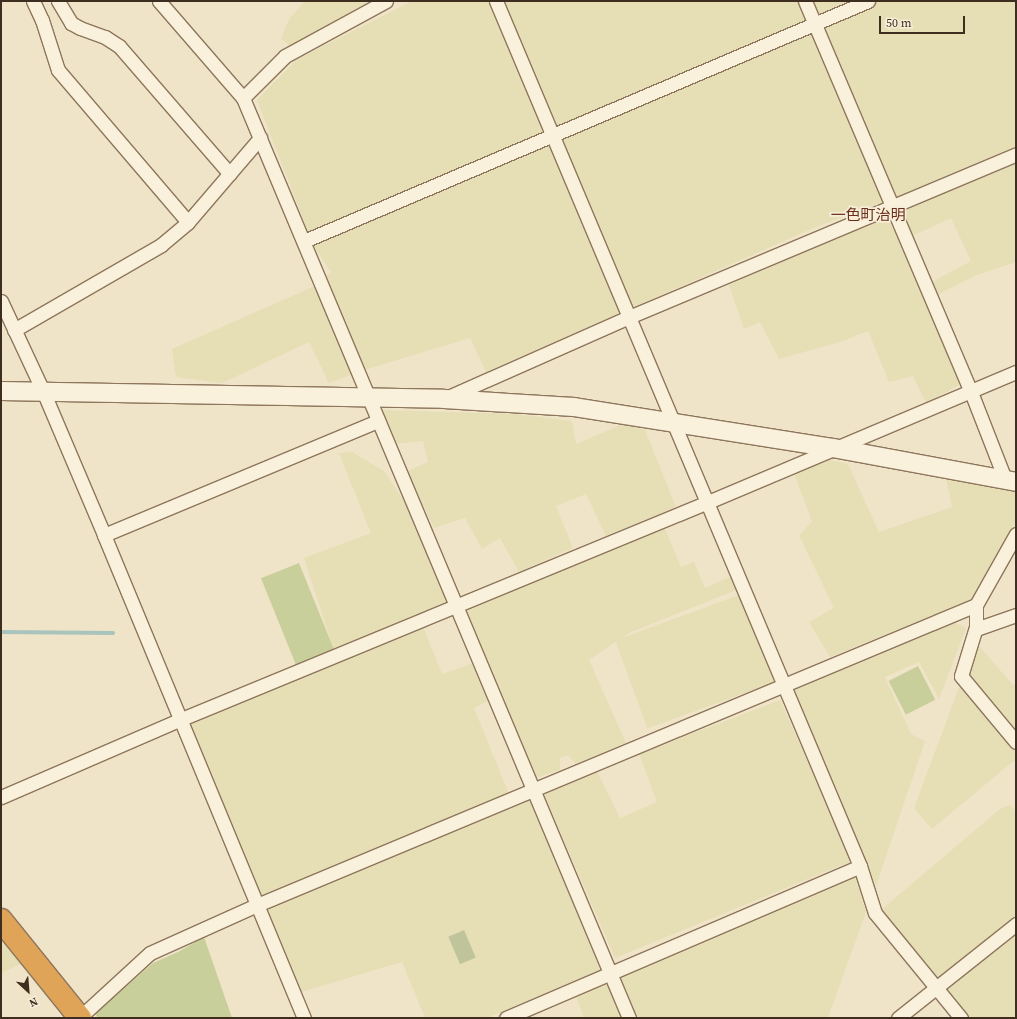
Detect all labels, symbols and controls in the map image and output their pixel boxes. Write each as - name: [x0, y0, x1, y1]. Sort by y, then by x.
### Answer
- scale bar: [881, 8, 967, 34]
- text: 50 m: [886, 15, 912, 31]
- district label: 一色町治明: [831, 206, 905, 224]
- north arrow: [8, 971, 48, 1011]
- text: N: [27, 994, 40, 1011]

